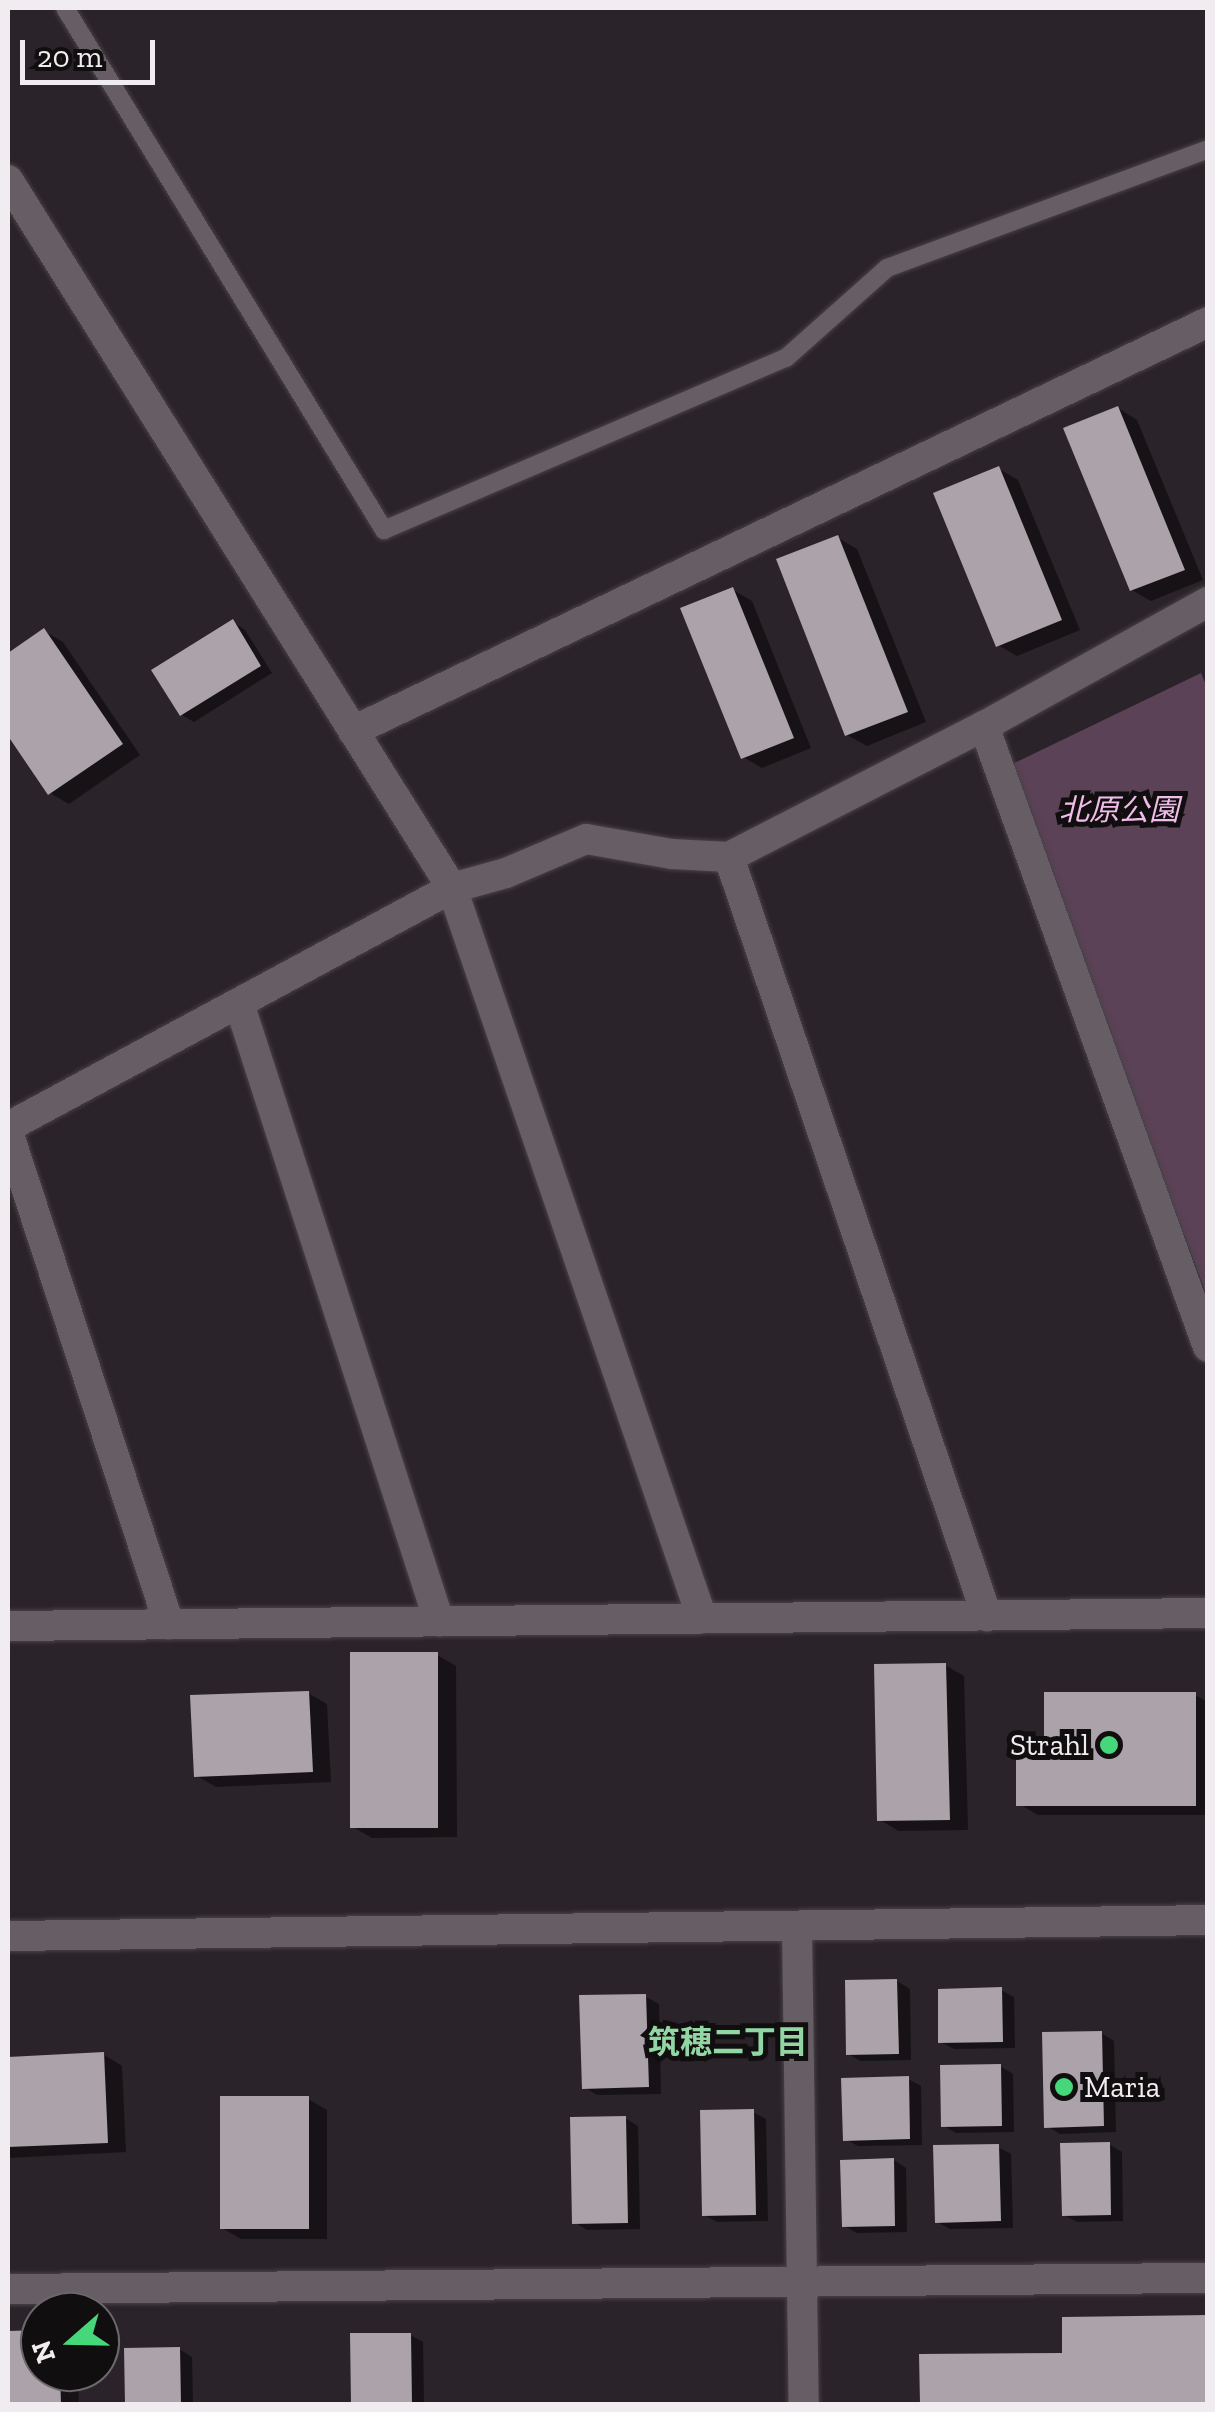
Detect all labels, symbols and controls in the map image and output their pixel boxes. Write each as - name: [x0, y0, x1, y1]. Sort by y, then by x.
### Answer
- scale bar: [25, 20, 160, 82]
- text: 20 m: [37, 39, 102, 75]
- park label: 北原公園: [1059, 792, 1179, 828]
- place label: Strahl: [1010, 1727, 1089, 1763]
- marker: Strahl: [1098, 1734, 1120, 1756]
- district label: 筑穂二丁目: [648, 2023, 808, 2061]
- place label: Maria: [1084, 2069, 1160, 2105]
- marker: Maria: [1053, 2076, 1075, 2098]
- north arrow: [20, 2292, 120, 2392]
- text: N: [24, 2336, 62, 2367]

